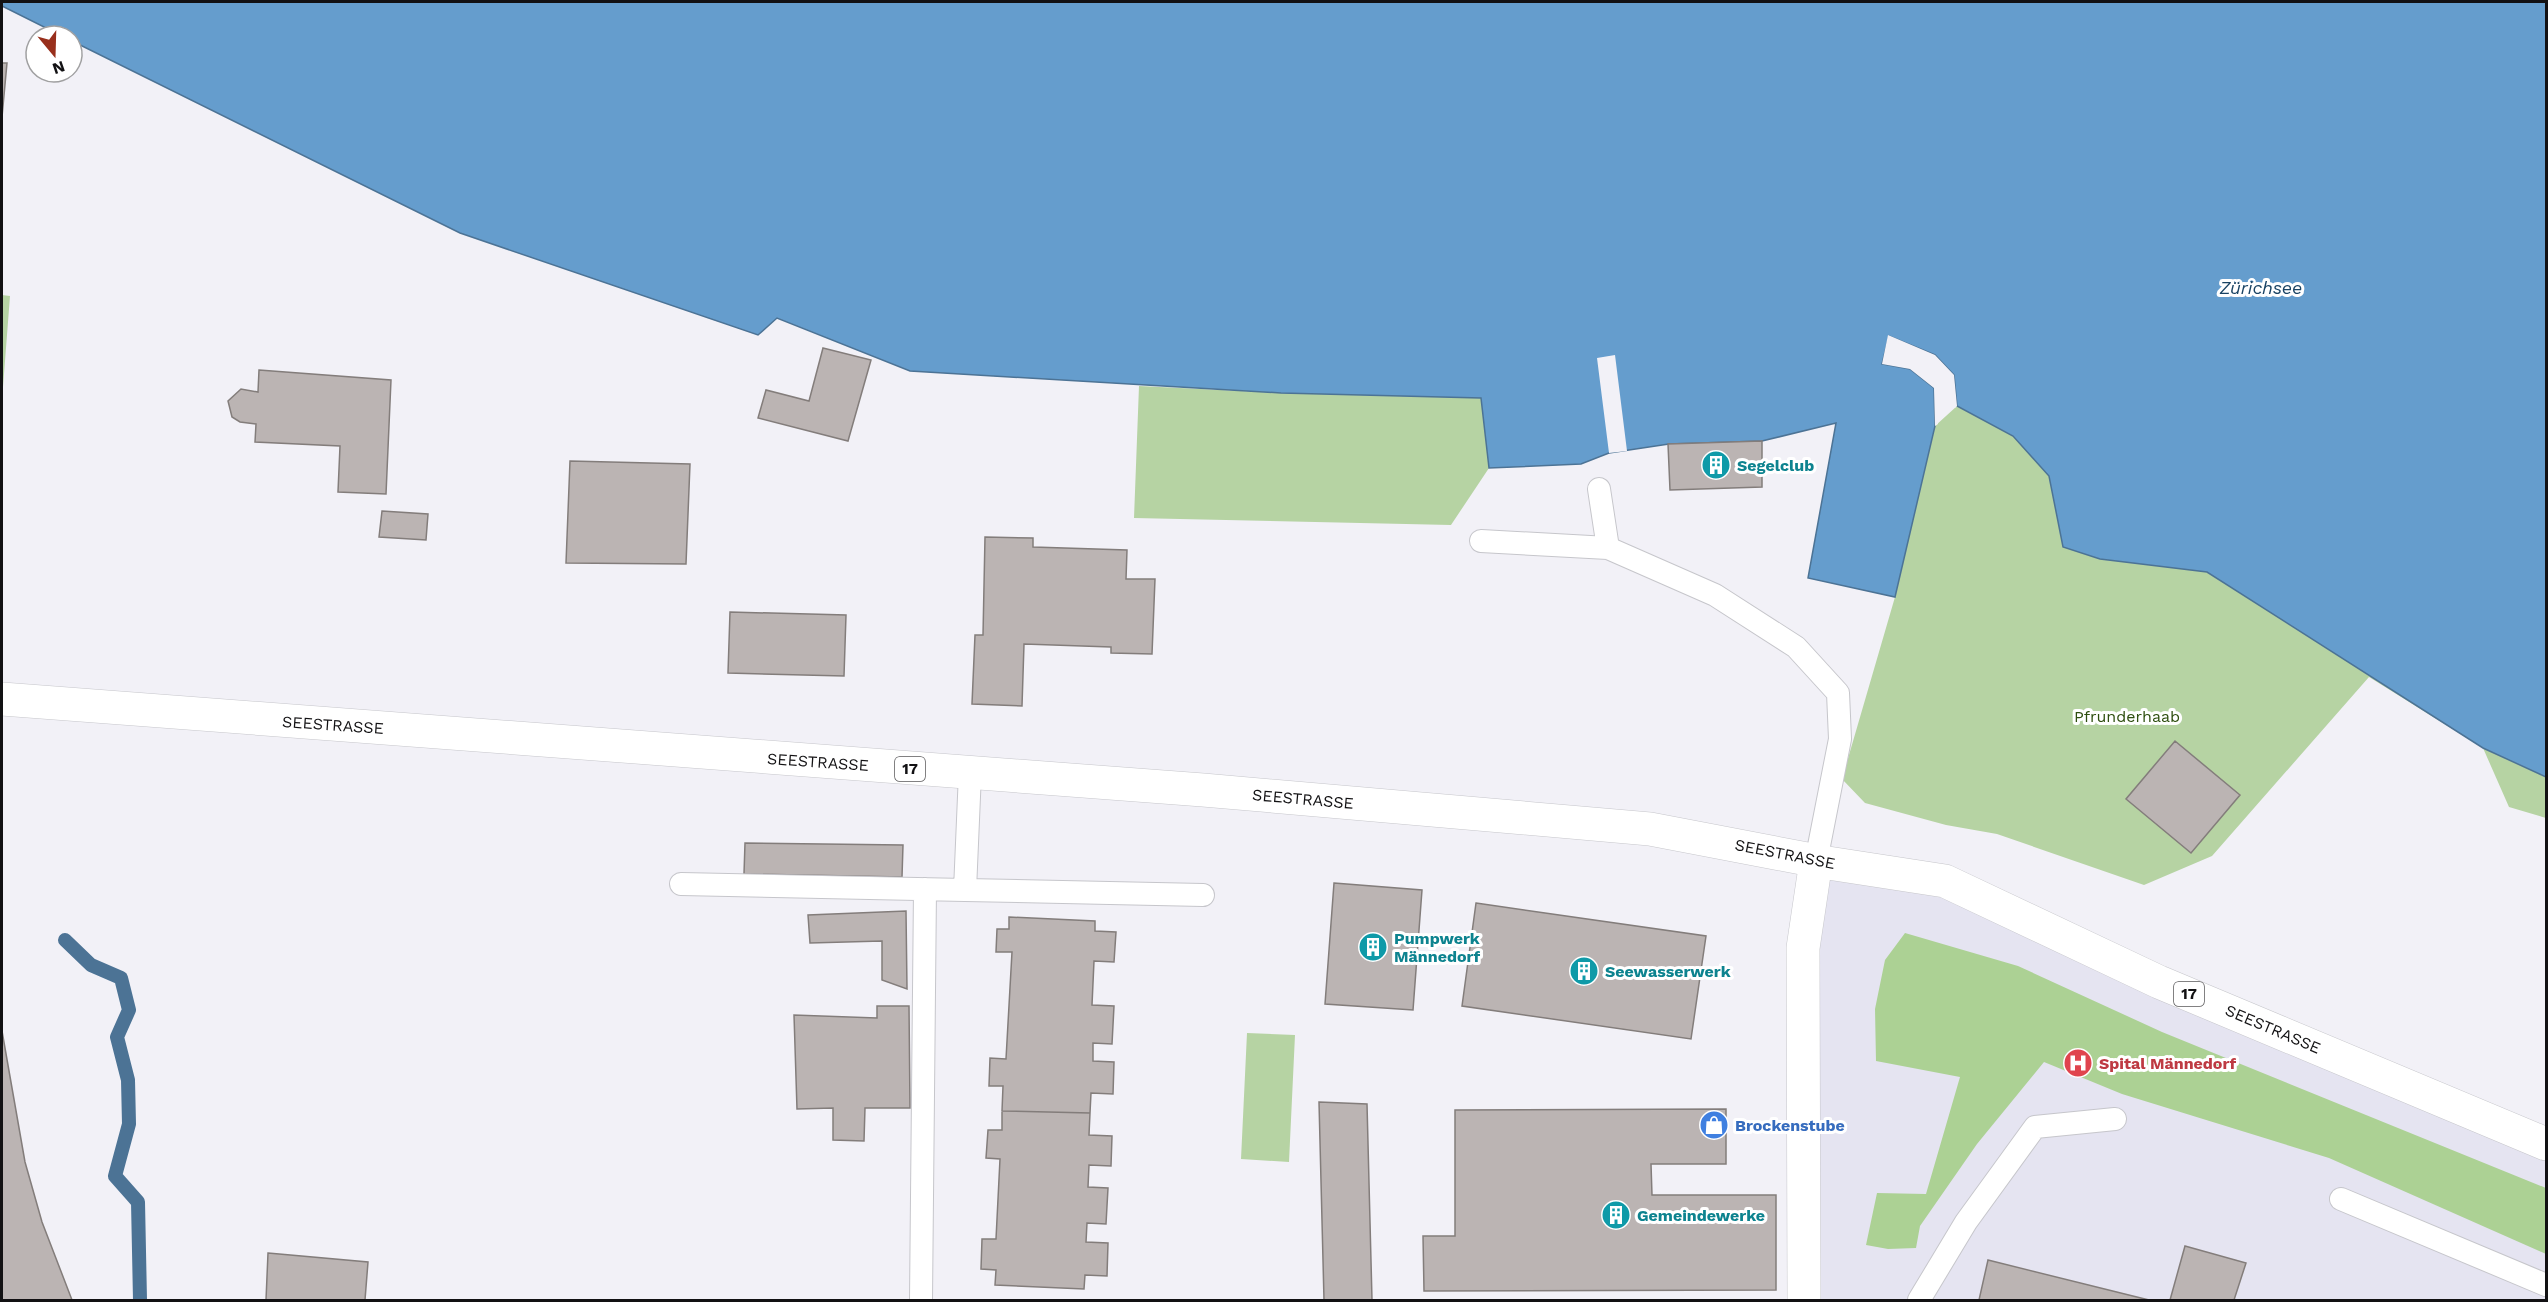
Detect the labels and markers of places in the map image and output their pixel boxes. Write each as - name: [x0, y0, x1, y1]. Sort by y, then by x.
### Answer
- building icon: Segelclub: [1700, 449, 1732, 481]
- place label: Segelclub: [1737, 456, 1814, 475]
- place label: Pumpwerk Männedorf: [1394, 929, 1481, 966]
- building icon: Pumpwerk Männedorf: [1357, 931, 1389, 963]
- building icon: Seewasserwerk: [1568, 955, 1600, 987]
- place label: Seewasserwerk: [1605, 962, 1731, 981]
- hospital icon: Spital Männedorf: [2062, 1047, 2094, 1079]
- place label: Spital Männedorf: [2099, 1054, 2236, 1073]
- shop icon: Brockenstube: [1698, 1109, 1730, 1141]
- place label: Brockenstube: [1735, 1116, 1845, 1135]
- building icon: Gemeindewerke: [1600, 1199, 1632, 1231]
- place label: Gemeindewerke: [1637, 1206, 1765, 1225]

